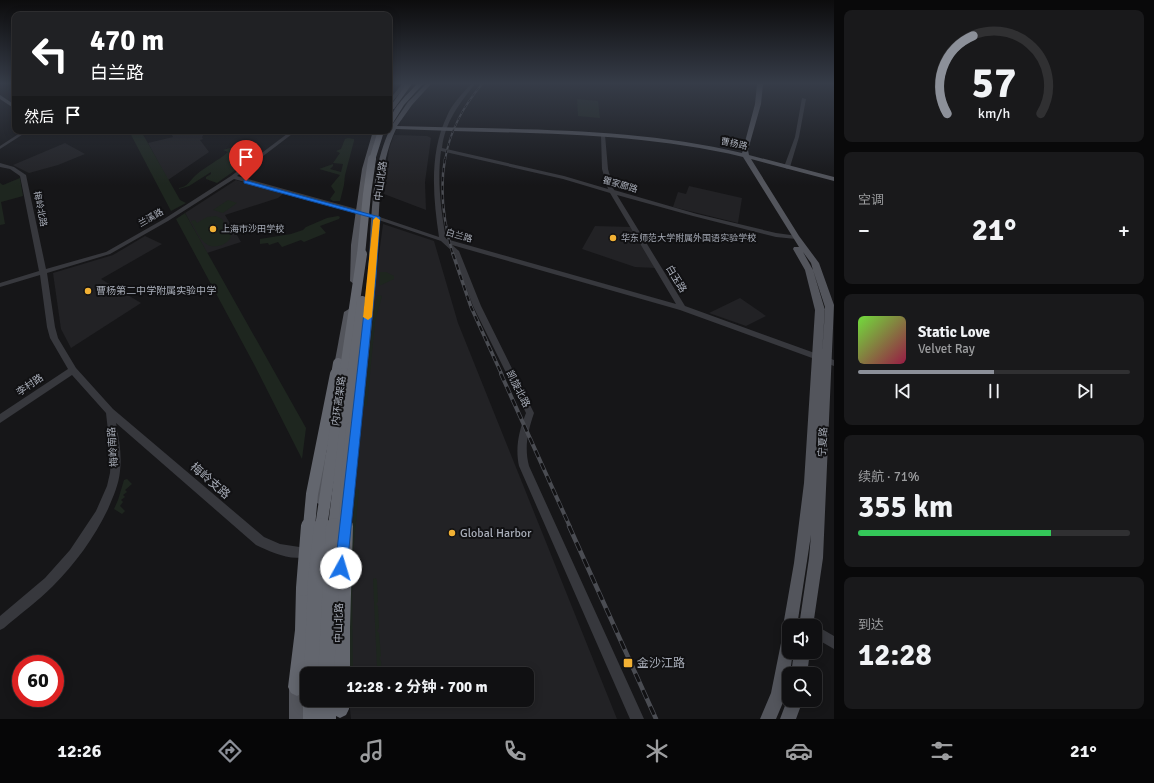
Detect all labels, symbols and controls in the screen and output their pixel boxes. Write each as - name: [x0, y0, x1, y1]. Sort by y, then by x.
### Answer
- text: 470 m: [90, 24, 164, 58]
- icon: left: [24, 28, 76, 80]
- text: 57: [972, 58, 1016, 109]
- text: 白兰路: [90, 62, 144, 84]
- icon: arrive: [62, 104, 84, 126]
- text: km/h: [978, 104, 1010, 121]
- text: 然后: [24, 108, 54, 126]
- street label: 曹杨路: [720, 136, 748, 152]
- pin: [229, 140, 263, 181]
- icon: arrive: [235, 146, 257, 168]
- street label: 中山北路: [373, 160, 389, 202]
- street label: 瞿家廊路: [601, 175, 639, 195]
- street label: 梅岭北路: [31, 190, 50, 228]
- text: 空调: [858, 192, 884, 208]
- street label: 兰溪路: [137, 206, 165, 230]
- text: 21°: [972, 212, 1016, 249]
- text: −: [858, 217, 870, 244]
- text: +: [1118, 217, 1130, 244]
- place label: 上海市沙田学校: [221, 223, 285, 235]
- marker: 上海市沙田学校: [208, 224, 218, 234]
- street label: 白兰路: [444, 227, 474, 245]
- place label: 华东师范大学附属外国语实验学校: [621, 232, 757, 244]
- marker: 华东师范大学附属外国语实验学校: [608, 233, 618, 243]
- street label: 白玉路: [663, 263, 689, 295]
- place label: 曹杨第二中学附属实验中学: [96, 285, 216, 297]
- marker: 曹杨第二中学附属实验中学: [83, 286, 93, 296]
- text: Static Love: [918, 323, 990, 341]
- text: Velvet Ray: [918, 341, 975, 357]
- street label: 凯旋北路: [504, 368, 532, 410]
- street label: 李村路: [14, 372, 46, 398]
- street label: 内环高架路: [330, 375, 348, 427]
- icon: previous: [892, 380, 914, 402]
- icon: pause: [983, 380, 1005, 402]
- icon: next: [1074, 380, 1096, 402]
- street label: 梅岭南路: [106, 427, 120, 467]
- street label: 宁夏路: [816, 427, 830, 457]
- street label: 梅岭支路: [187, 460, 233, 502]
- text: 续航 · 71%: [858, 469, 920, 485]
- text: 355 km: [858, 489, 953, 526]
- place label: Global Harbor: [460, 526, 532, 541]
- marker: Global Harbor: [447, 528, 457, 538]
- position arrow: [320, 547, 362, 589]
- street label: 中山北路: [333, 603, 345, 643]
- text: 到达: [858, 617, 884, 633]
- map controls: [782, 619, 822, 707]
- button: sound: [782, 619, 822, 659]
- text: 12:28: [858, 637, 932, 674]
- speed limit sign: 60: [12, 655, 64, 707]
- place label: 金沙江路: [637, 656, 685, 671]
- marker: 金沙江路: [622, 657, 634, 669]
- button: search: [782, 667, 822, 707]
- text: 12:28 · 2 分钟 · 700 m: [346, 678, 488, 696]
- icon: directions: [216, 737, 244, 765]
- icon: music: [358, 737, 386, 765]
- icon: phone: [501, 737, 529, 765]
- icon: climate: [643, 737, 671, 765]
- icon: car: [785, 737, 813, 765]
- icon: filters: [928, 737, 956, 765]
- text: 12:26: [57, 740, 101, 762]
- text: 21°: [1070, 740, 1097, 762]

